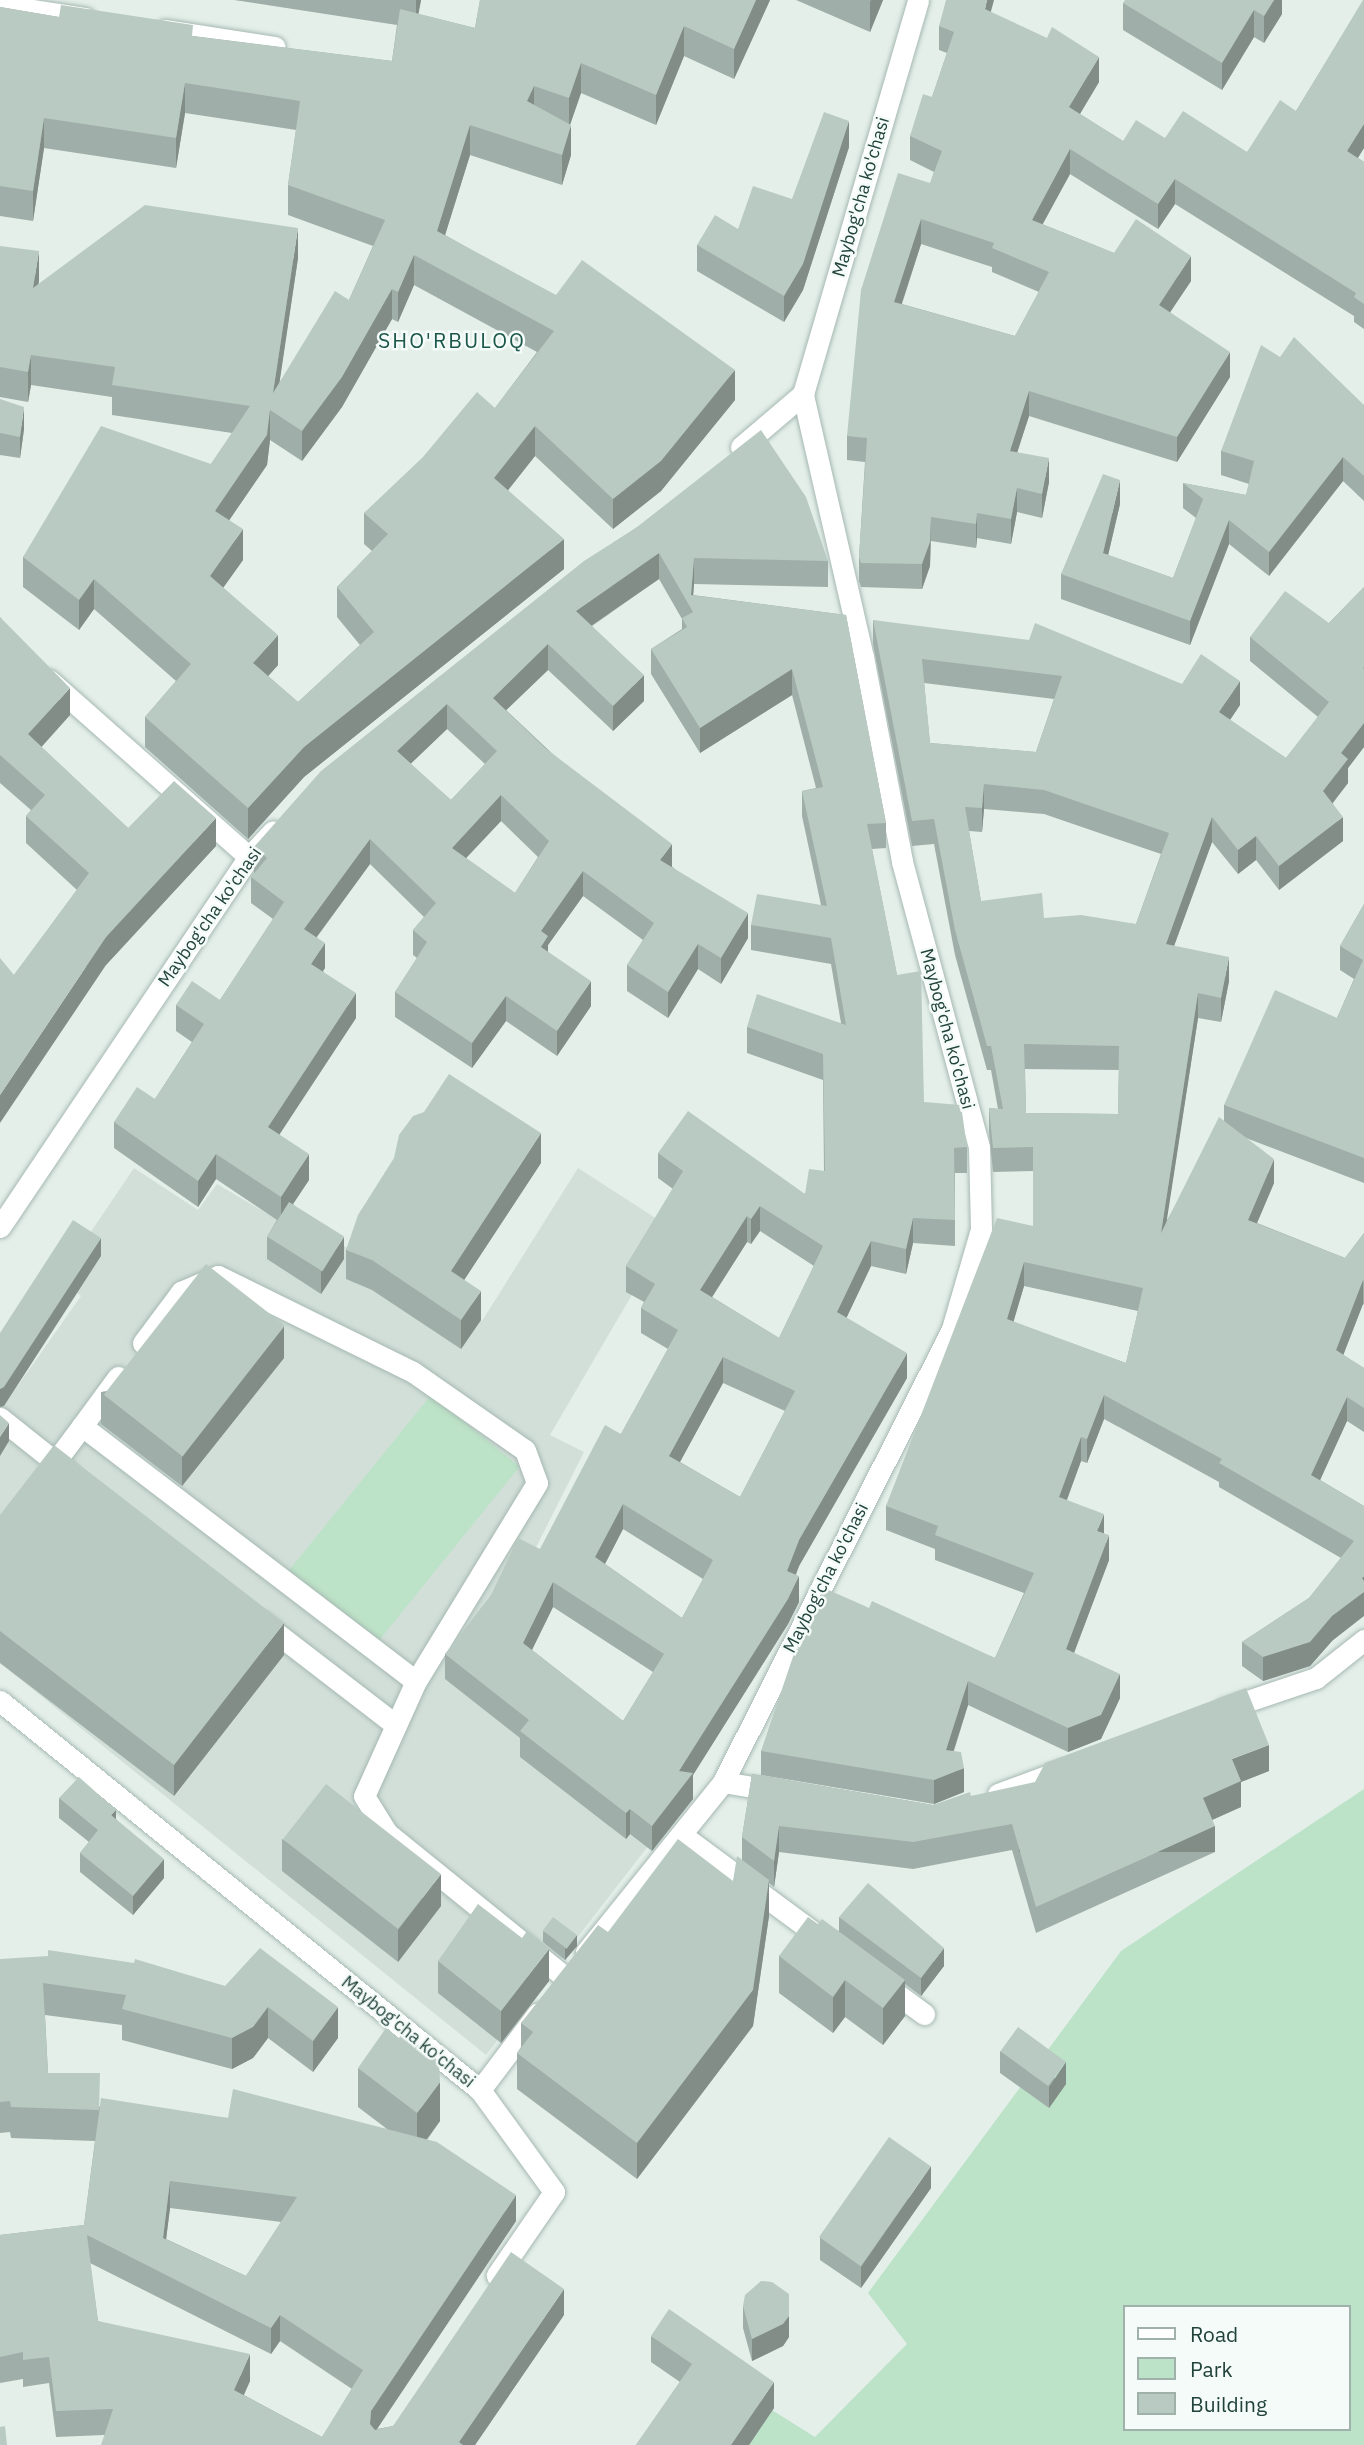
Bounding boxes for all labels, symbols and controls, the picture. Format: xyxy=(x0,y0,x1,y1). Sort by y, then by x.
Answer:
street label: Maybog'cha ko'chasi xyxy=(828,115,894,279)
district label: SHO'RBULOQ xyxy=(379,327,525,353)
street label: Maybog'cha ko'chasi xyxy=(154,843,266,991)
street label: Maybog'cha ko'chasi xyxy=(915,946,979,1112)
street label: Maybog'cha ko'chasi xyxy=(779,1499,873,1657)
street label: Maybog'cha ko'chasi xyxy=(337,1972,479,2092)
legend xyxy=(1122,2305,1350,2431)
text: Road xyxy=(1190,2320,1238,2348)
text: Park xyxy=(1190,2355,1233,2383)
text: Building xyxy=(1190,2390,1267,2418)

